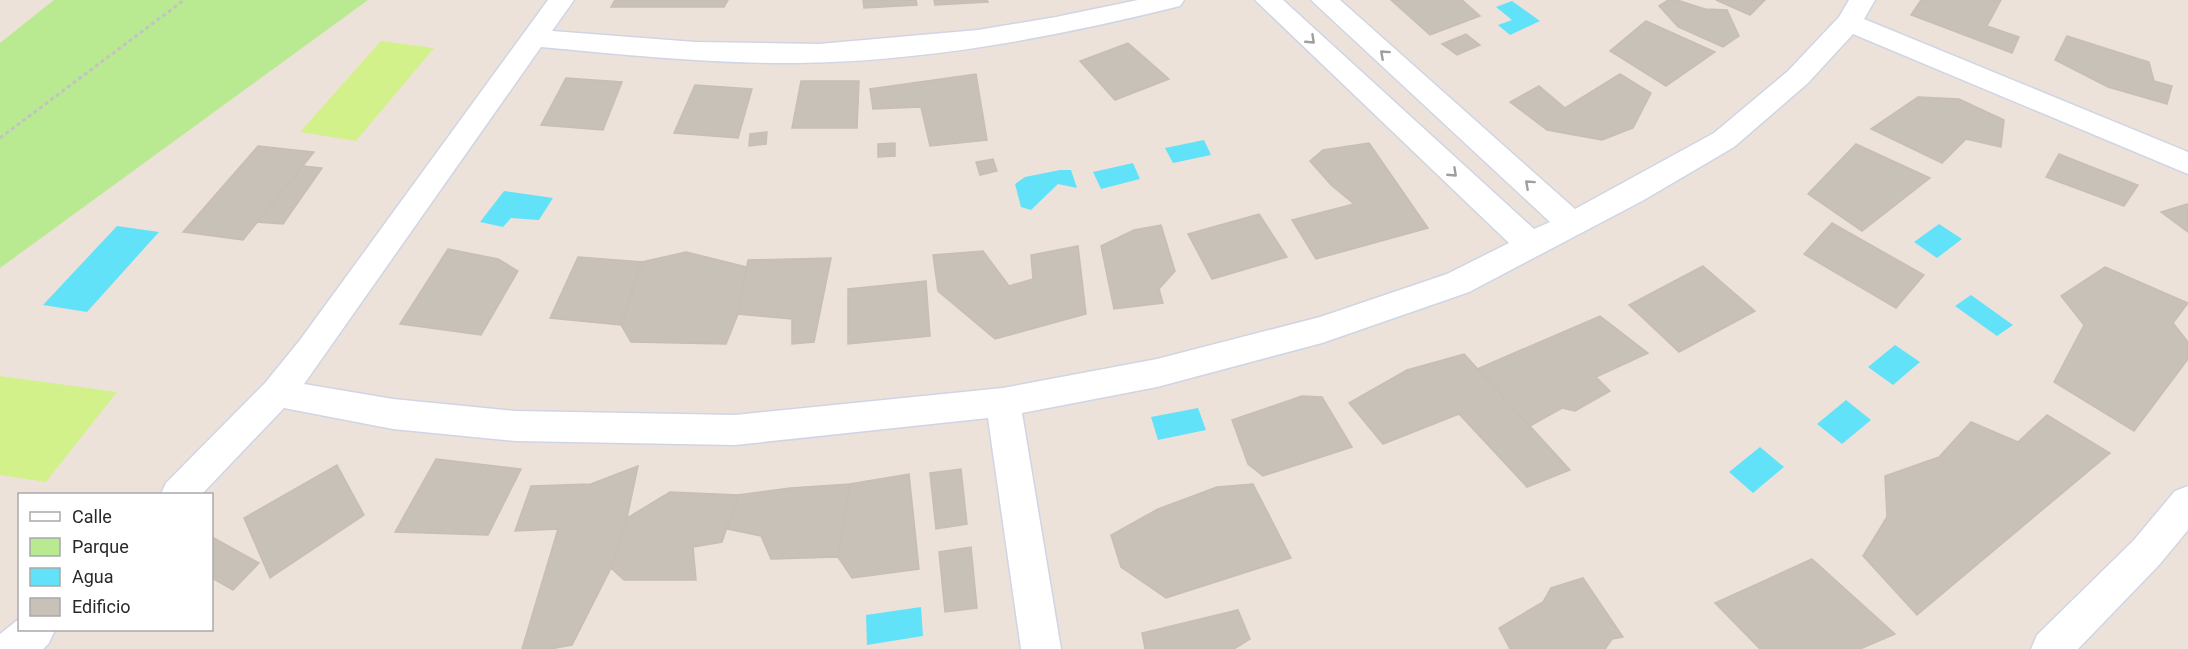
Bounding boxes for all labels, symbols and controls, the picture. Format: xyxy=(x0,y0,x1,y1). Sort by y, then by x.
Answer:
one-way arrow xyxy=(1304,33,1314,44)
one-way arrow xyxy=(1380,50,1391,61)
one-way arrow xyxy=(1447,166,1457,177)
one-way arrow xyxy=(1525,180,1536,191)
legend xyxy=(18,493,213,631)
text: Calle xyxy=(72,506,112,527)
text: Parque xyxy=(72,536,129,557)
text: Agua xyxy=(72,566,114,587)
text: Edificio xyxy=(72,596,131,617)

